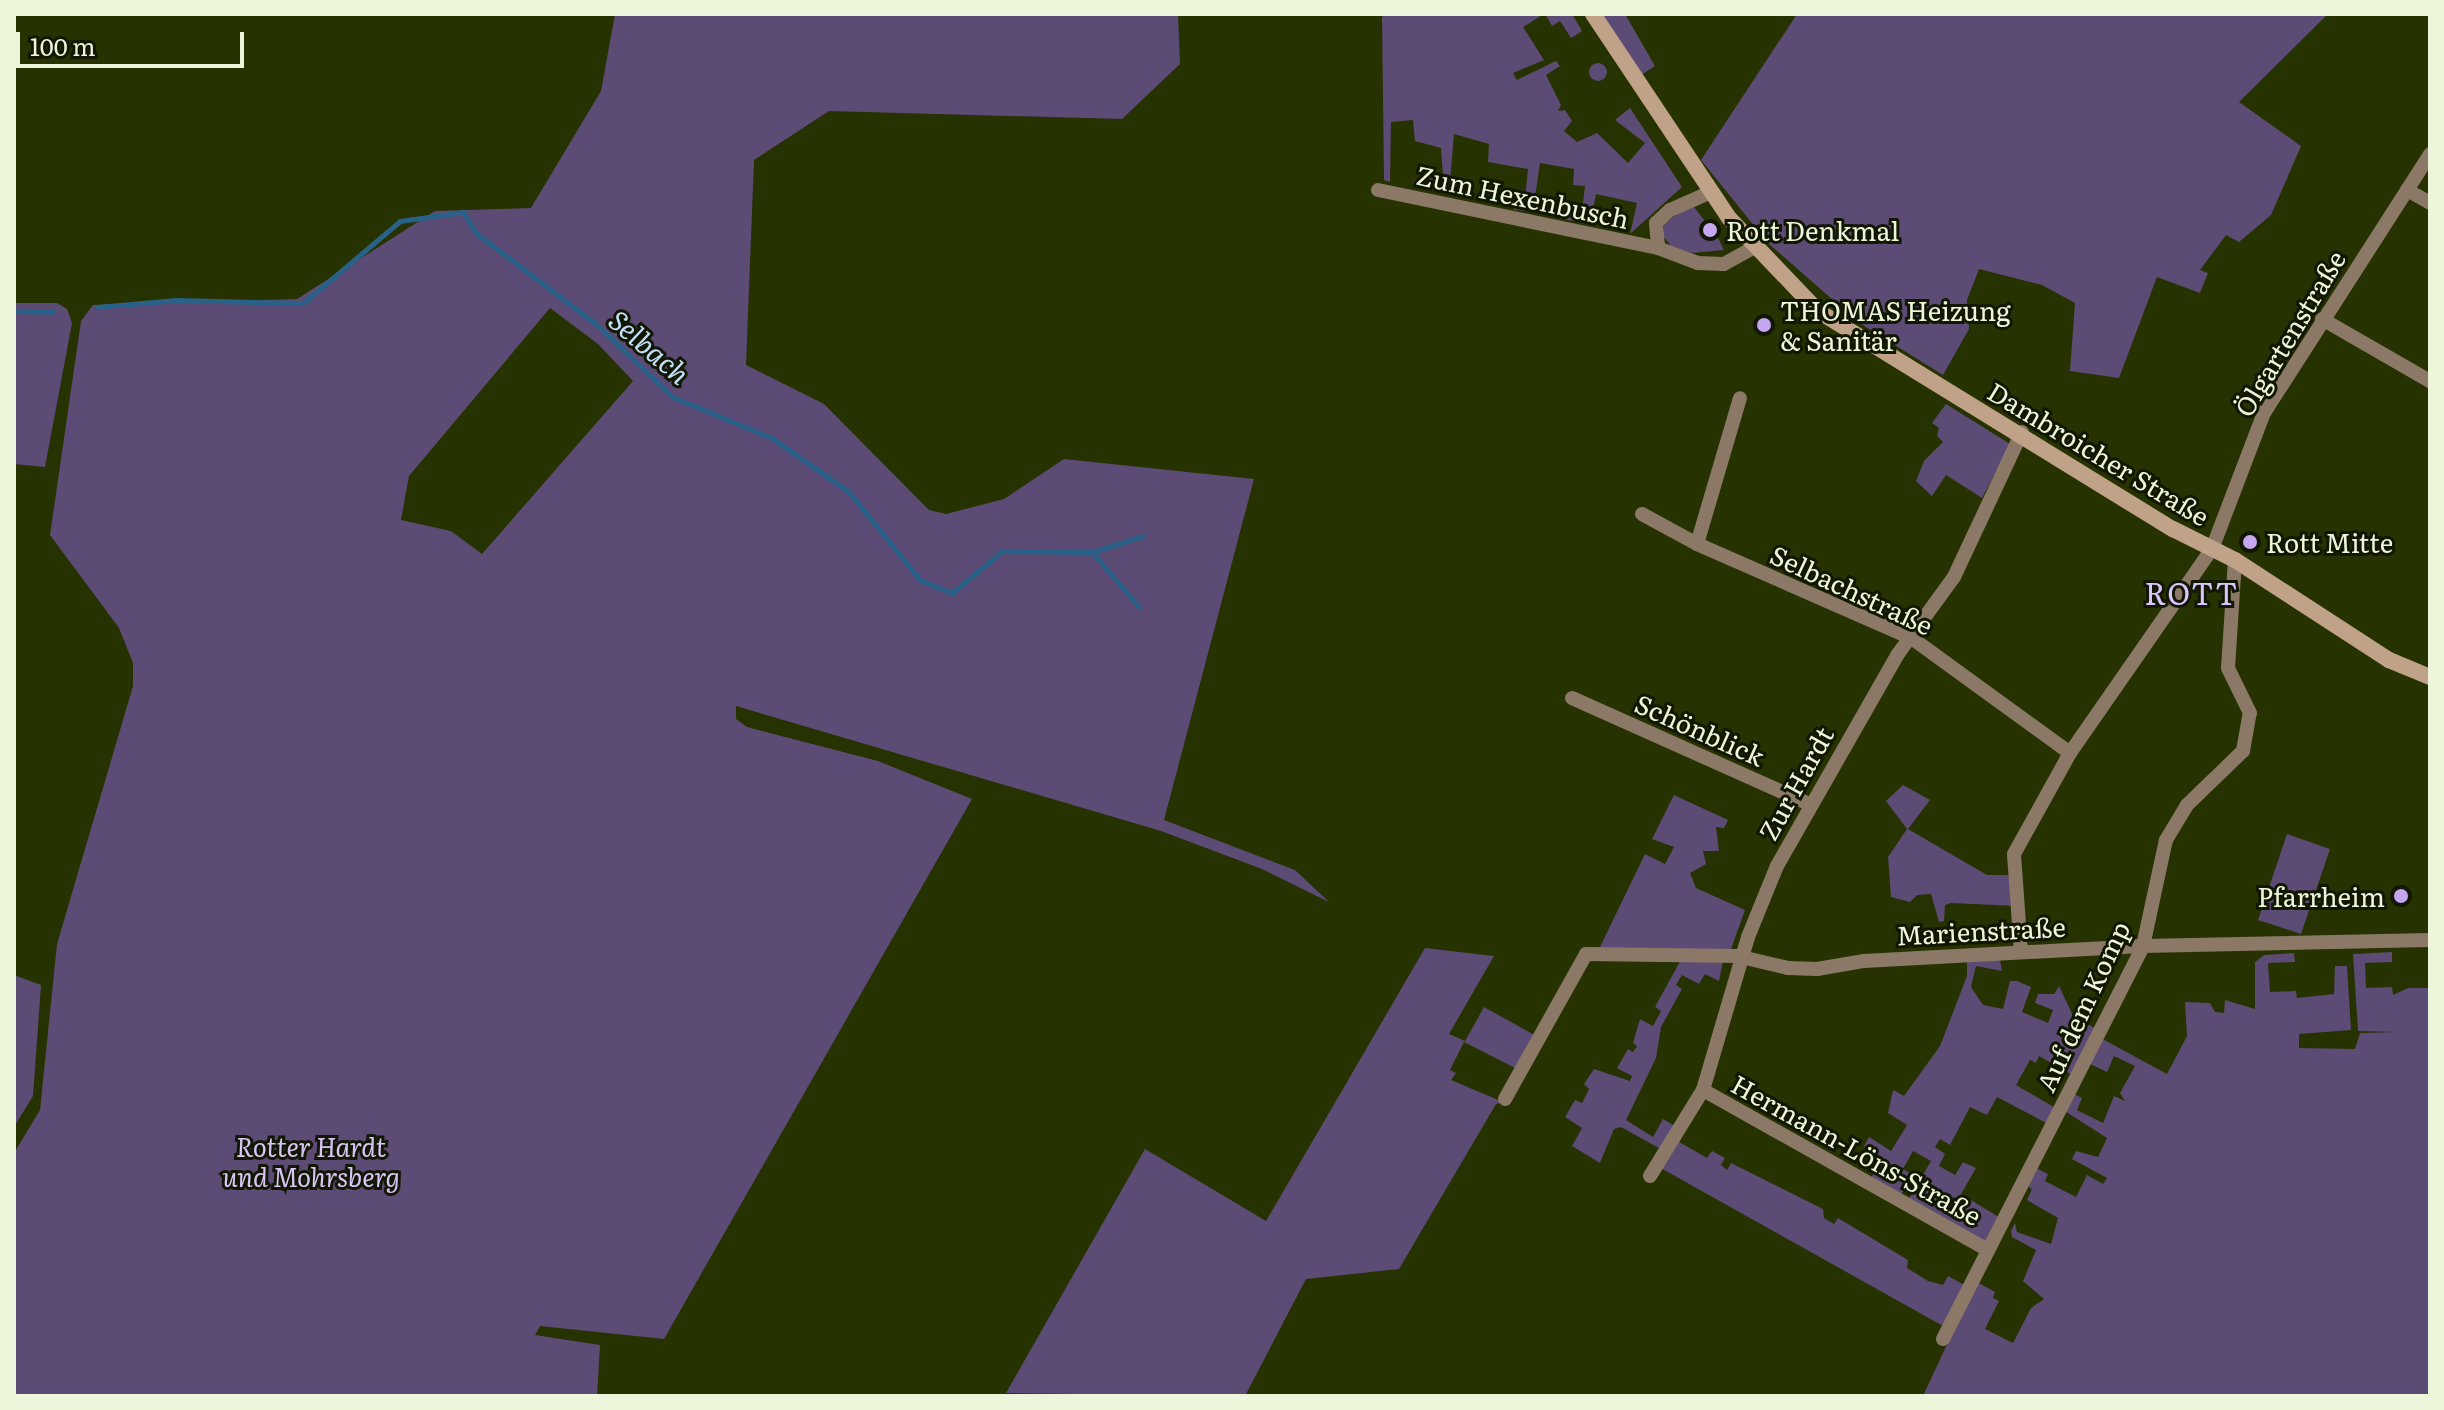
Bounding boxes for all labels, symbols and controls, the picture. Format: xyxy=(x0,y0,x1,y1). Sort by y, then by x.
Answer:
scale bar xyxy=(20,16,248,66)
text: 100 m xyxy=(30,28,96,63)
street label: Zum Hexenbusch xyxy=(1414,158,1632,234)
place label: Rott Denkmal xyxy=(1726,214,1899,246)
marker: Rott Denkmal xyxy=(1701,221,1719,239)
street label: Ölgartenstraße xyxy=(2227,244,2351,422)
place label: THOMAS Heizung & Sanitär xyxy=(1780,294,2011,356)
water label: Selbach xyxy=(603,302,697,390)
marker: THOMAS Heizung & Sanitär xyxy=(1755,316,1773,334)
street label: Dambroicher Straße xyxy=(1983,375,2215,531)
place label: Rott Mitte xyxy=(2266,526,2393,558)
marker: Rott Mitte xyxy=(2241,533,2259,551)
street label: Selbachstraße xyxy=(1766,538,1938,640)
district label: ROTT xyxy=(2145,574,2239,610)
street label: Schönblick xyxy=(1631,687,1769,771)
street label: Zur Hardt xyxy=(1751,721,1839,845)
place label: Pfarrheim xyxy=(2257,880,2385,912)
marker: Pfarrheim xyxy=(2392,887,2410,905)
street label: Marienstraße xyxy=(1896,910,2066,950)
street label: Auf dem Komp xyxy=(2029,916,2135,1096)
street label: Hermann-Löns-Straße xyxy=(1727,1067,1987,1231)
park label: Rotter Hardt und Mohrsberg xyxy=(222,1130,400,1192)

